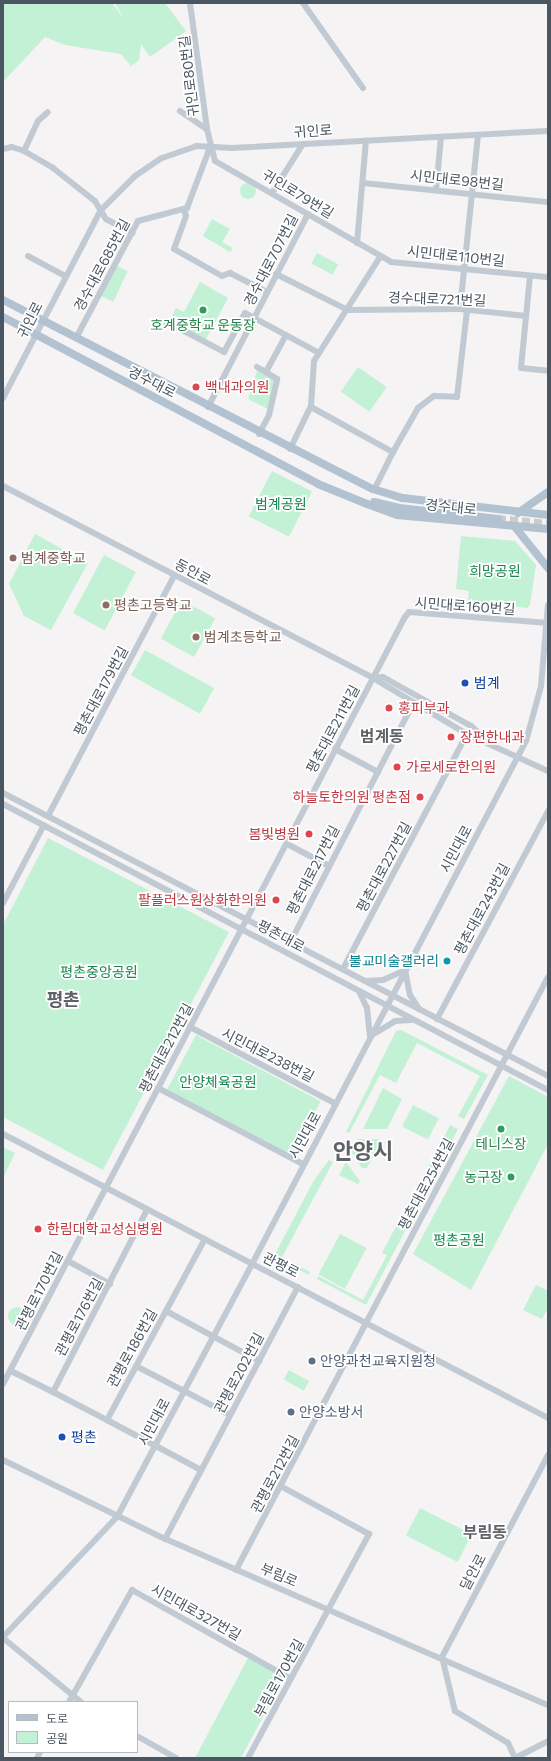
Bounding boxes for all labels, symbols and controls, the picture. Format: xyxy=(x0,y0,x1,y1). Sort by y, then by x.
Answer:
street label: 귀인로80번길 xyxy=(176,34,202,118)
street label: 귀인로 xyxy=(293,121,333,141)
street label: 귀인로79번길 xyxy=(259,166,337,222)
street label: 시민대로98번길 xyxy=(409,167,505,193)
street label: 경수대로707번길 xyxy=(241,211,301,309)
street label: 경수대로685번길 xyxy=(71,216,133,314)
street label: 시민대로110번길 xyxy=(406,243,506,269)
street label: 경수대로721번길 xyxy=(388,289,486,309)
street label: 귀인로 xyxy=(14,299,46,341)
marker: 호계중학교 운동장 xyxy=(198,305,208,315)
place label: 호계중학교 운동장 xyxy=(150,317,256,333)
street label: 경수대로 xyxy=(125,363,179,401)
place label: 백내과의원 xyxy=(205,379,269,395)
marker: 백내과의원 xyxy=(190,381,202,393)
park label: 범계공원 xyxy=(255,496,307,512)
street label: 경수대로 xyxy=(425,496,477,518)
place label: 범계중학교 xyxy=(21,550,85,566)
marker: 범계중학교 xyxy=(8,553,18,563)
street label: 동안로 xyxy=(172,556,214,588)
park label: 희망공원 xyxy=(469,563,521,579)
street label: 시민대로160번길 xyxy=(414,594,516,618)
place label: 평촌고등학교 xyxy=(114,597,191,613)
marker: 평촌고등학교 xyxy=(101,600,111,610)
place label: 범계초등학교 xyxy=(204,629,281,645)
marker: 범계초등학교 xyxy=(191,632,201,642)
street label: 평촌대로179번길 xyxy=(70,643,132,739)
place label: 범계 xyxy=(474,675,500,691)
marker: 범계 xyxy=(459,677,471,689)
street label: 평촌대로211번길 xyxy=(303,682,363,776)
place label: 홍피부과 xyxy=(398,700,450,716)
marker: 홍피부과 xyxy=(383,702,395,714)
district label: 범계동 xyxy=(360,726,404,746)
place label: 장편한내과 xyxy=(460,729,524,745)
marker: 장편한내과 xyxy=(445,731,457,743)
place label: 가로세로한의원 xyxy=(406,759,496,775)
marker: 가로세로한의원 xyxy=(391,761,403,773)
place label: 하늘토한의원 평촌점 xyxy=(292,789,411,805)
marker: 하늘토한의원 평촌점 xyxy=(414,791,426,803)
street label: 평촌대로227번길 xyxy=(353,819,415,915)
street label: 평촌대로217번길 xyxy=(283,822,343,918)
street label: 시민대로 xyxy=(436,822,476,876)
place label: 봄빛병원 xyxy=(248,826,300,842)
marker: 봄빛병원 xyxy=(303,828,315,840)
street label: 평촌대로243번길 xyxy=(451,860,513,958)
place label: 팔플러스원상화한의원 xyxy=(138,892,267,908)
marker: 팔플러스원상화한의원 xyxy=(270,894,282,906)
street label: 평촌대로 xyxy=(254,916,308,956)
place label: 불교미술갤러리 xyxy=(349,953,439,969)
marker: 불교미술갤러리 xyxy=(442,956,452,966)
park label: 평촌중앙공원 xyxy=(60,964,138,980)
district label: 평촌 xyxy=(46,988,80,1010)
street label: 평촌대로212번길 xyxy=(135,1000,197,1096)
street label: 시민대로238번길 xyxy=(219,1024,317,1086)
park label: 안양체육공원 xyxy=(179,1074,257,1090)
street label: 시민대로 xyxy=(285,1108,325,1162)
marker: 테니스장 xyxy=(496,1124,506,1134)
street label: 평촌대로254번길 xyxy=(395,1135,457,1233)
place label: 테니스장 xyxy=(475,1136,527,1152)
district label: 안양시 xyxy=(333,1138,393,1164)
place label: 농구장 xyxy=(464,1169,503,1185)
marker: 농구장 xyxy=(506,1172,516,1182)
place label: 한림대학교성심병원 xyxy=(47,1221,163,1237)
marker: 한림대학교성심병원 xyxy=(32,1223,44,1235)
park label: 평촌공원 xyxy=(433,1232,485,1248)
street label: 관평로170번길 xyxy=(12,1248,66,1334)
street label: 관평로 xyxy=(260,1249,302,1281)
street label: 관평로176번길 xyxy=(51,1275,107,1359)
street label: 관평로186번길 xyxy=(103,1306,161,1390)
street label: 관평로202번길 xyxy=(211,1330,267,1416)
place label: 안양과천교육지원청 xyxy=(320,1353,436,1369)
marker: 안양과천교육지원청 xyxy=(307,1356,317,1366)
street label: 시민대로 xyxy=(134,1395,174,1449)
place label: 안양소방서 xyxy=(299,1404,363,1420)
marker: 안양소방서 xyxy=(286,1407,296,1417)
place label: 평촌 xyxy=(71,1429,97,1445)
marker: 평촌 xyxy=(56,1431,68,1443)
street label: 관평로212번길 xyxy=(247,1432,303,1516)
district label: 부림동 xyxy=(463,1522,507,1542)
street label: 달안로 xyxy=(457,1551,489,1593)
street label: 부림로 xyxy=(258,1560,300,1590)
street label: 시민대로327번길 xyxy=(148,1580,244,1644)
street label: 부림로170번길 xyxy=(251,1636,307,1720)
legend xyxy=(8,1701,138,1753)
text: 도로 xyxy=(46,1711,68,1725)
text: 공원 xyxy=(46,1731,68,1745)

